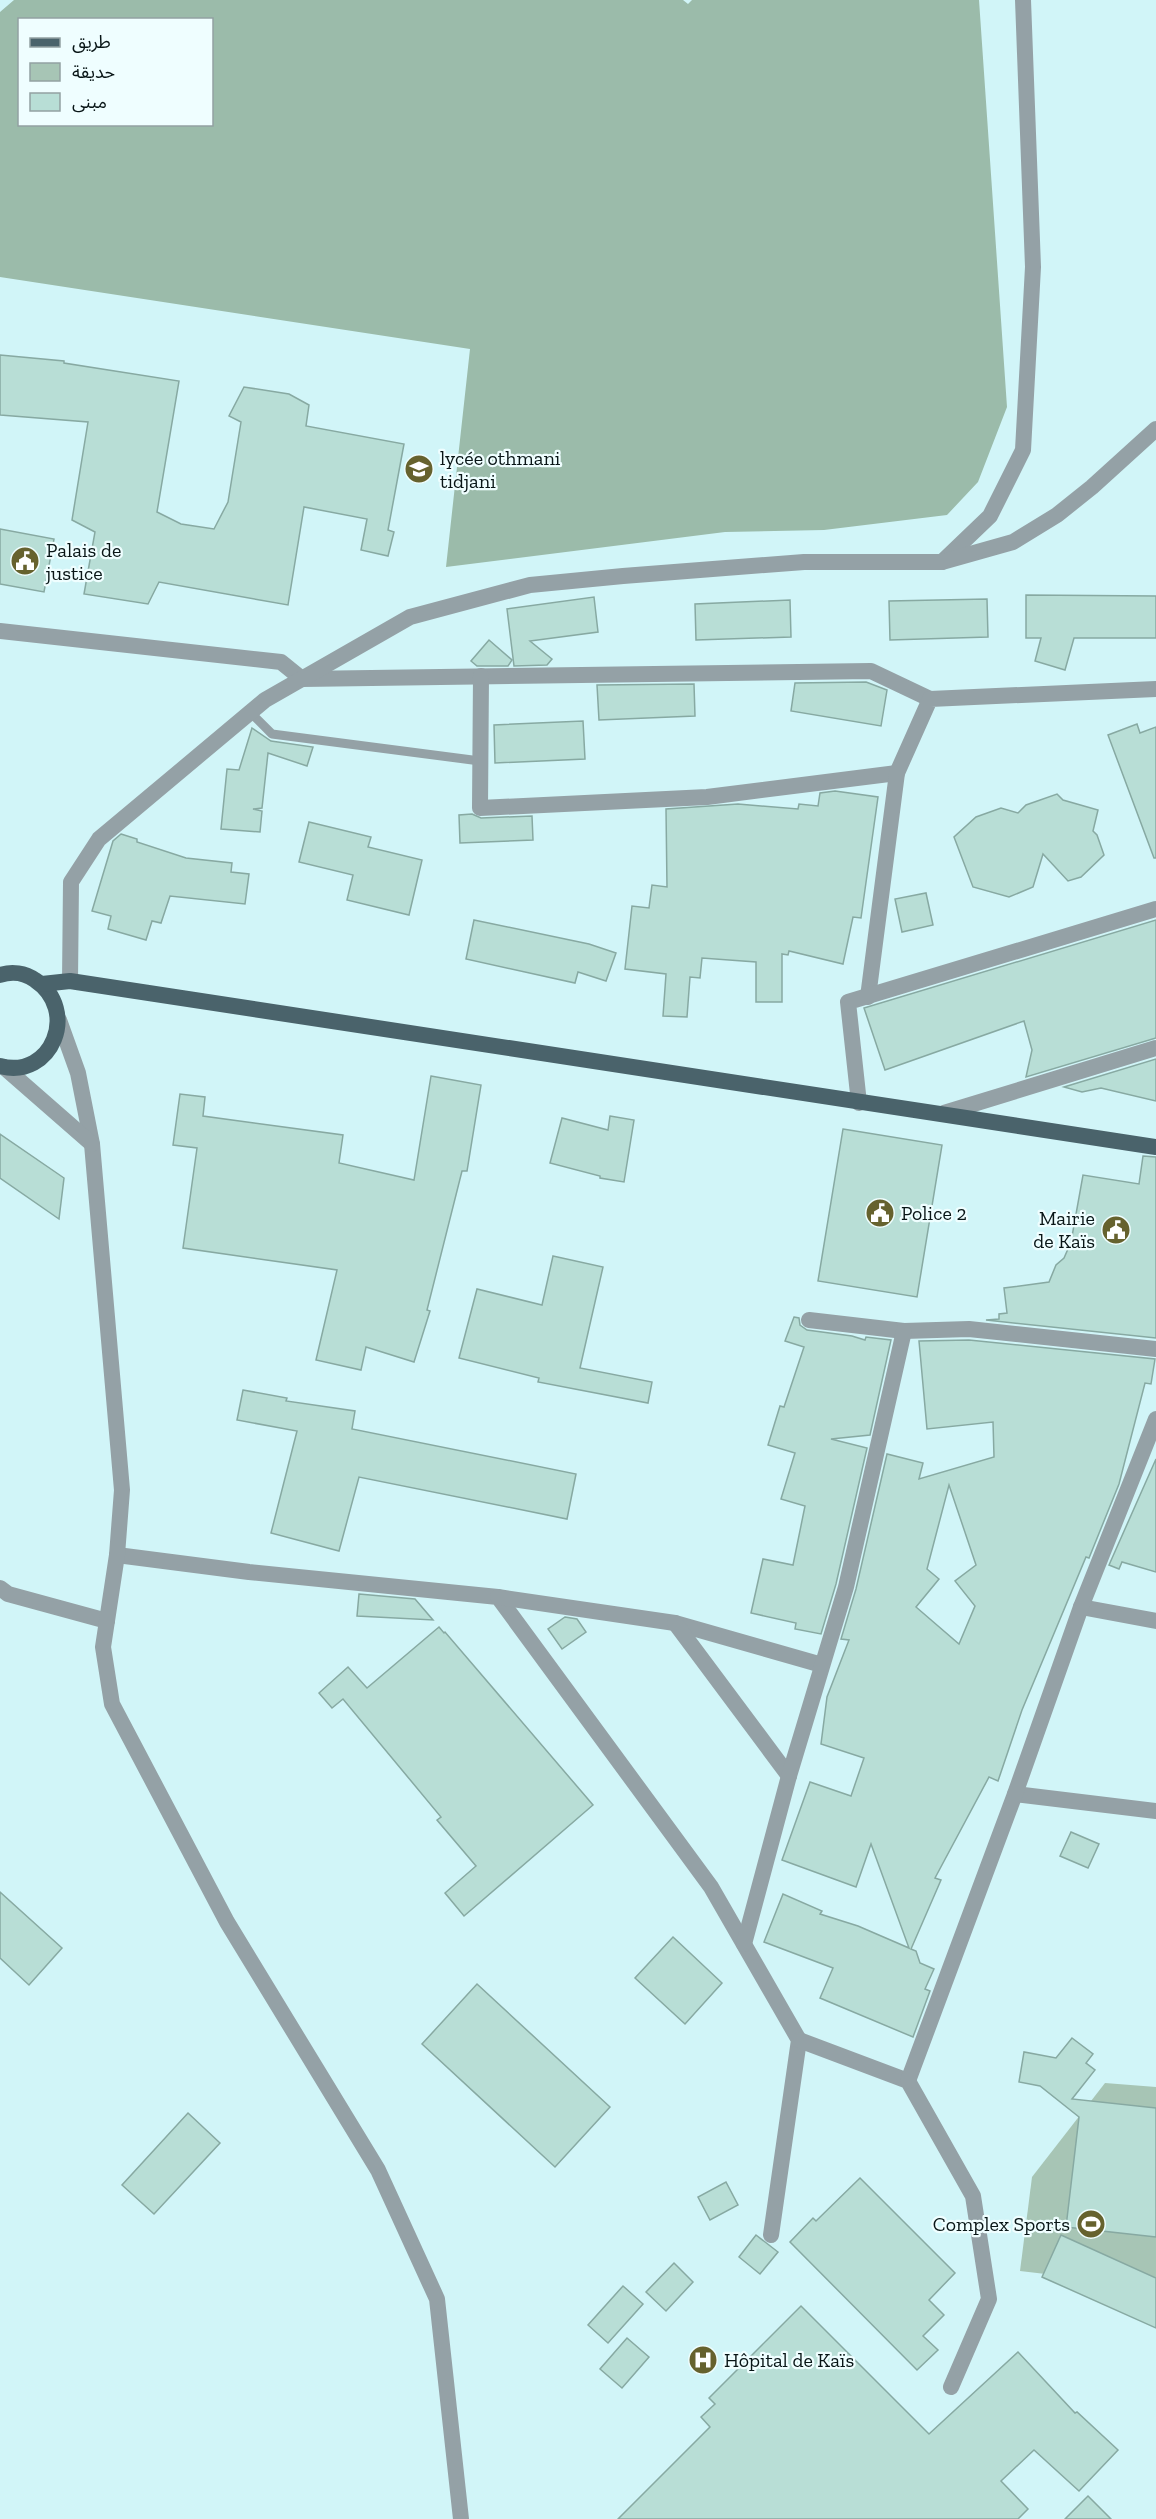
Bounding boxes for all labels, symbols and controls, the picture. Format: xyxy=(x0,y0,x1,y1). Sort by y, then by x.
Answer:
legend xyxy=(18,18,213,126)
text: طريق xyxy=(72,31,111,53)
text: حديقة xyxy=(72,61,115,83)
text: مبنى xyxy=(72,91,107,113)
place label: lycée othmani tidjani xyxy=(440,446,561,493)
school or university icon: lycée othmani tidjani xyxy=(403,453,435,485)
place label: Palais de justice xyxy=(45,538,121,585)
public building icon: Palais de justice xyxy=(9,545,41,577)
public building icon: Police 2 xyxy=(864,1197,896,1229)
place label: Police 2 xyxy=(901,1201,967,1225)
place label: Mairie de Kaïs xyxy=(1033,1206,1095,1253)
public building icon: Mairie de Kaïs xyxy=(1100,1214,1132,1246)
sports icon: Complex Sports xyxy=(1075,2208,1107,2240)
place label: Complex Sports xyxy=(933,2212,1070,2236)
hospital icon: Hôpital de Kaïs xyxy=(687,2344,719,2376)
place label: Hôpital de Kaïs xyxy=(724,2348,854,2372)

